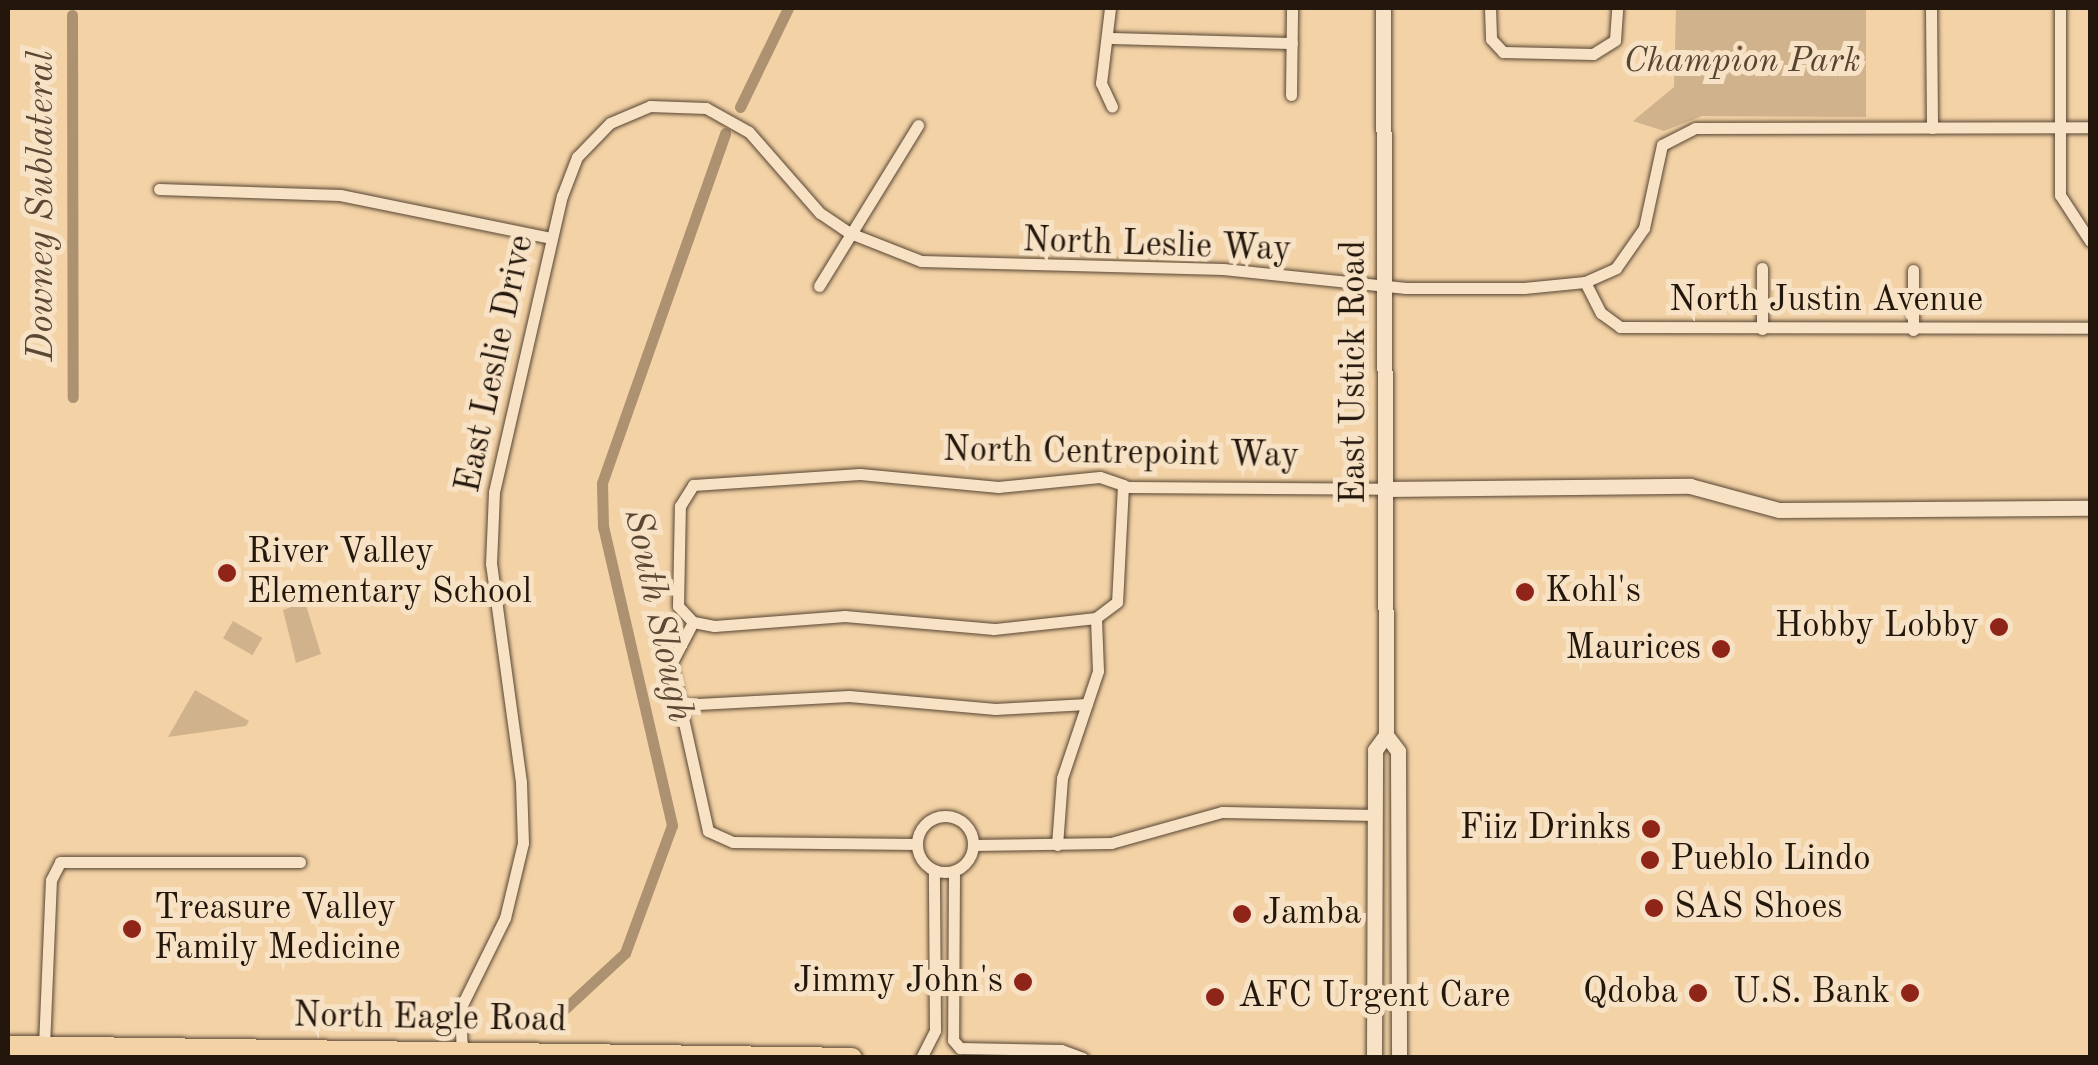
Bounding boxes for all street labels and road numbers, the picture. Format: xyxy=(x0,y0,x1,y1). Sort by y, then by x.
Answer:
street label: North Leslie Way xyxy=(1022,220,1292,272)
street label: East Leslie Drive xyxy=(448,231,544,497)
street label: East Ustick Road xyxy=(1334,240,1376,504)
street label: North Justin Avenue xyxy=(1669,280,1983,322)
street label: North Centrepoint Way xyxy=(942,430,1300,478)
street label: North Eagle Road xyxy=(293,996,567,1042)

